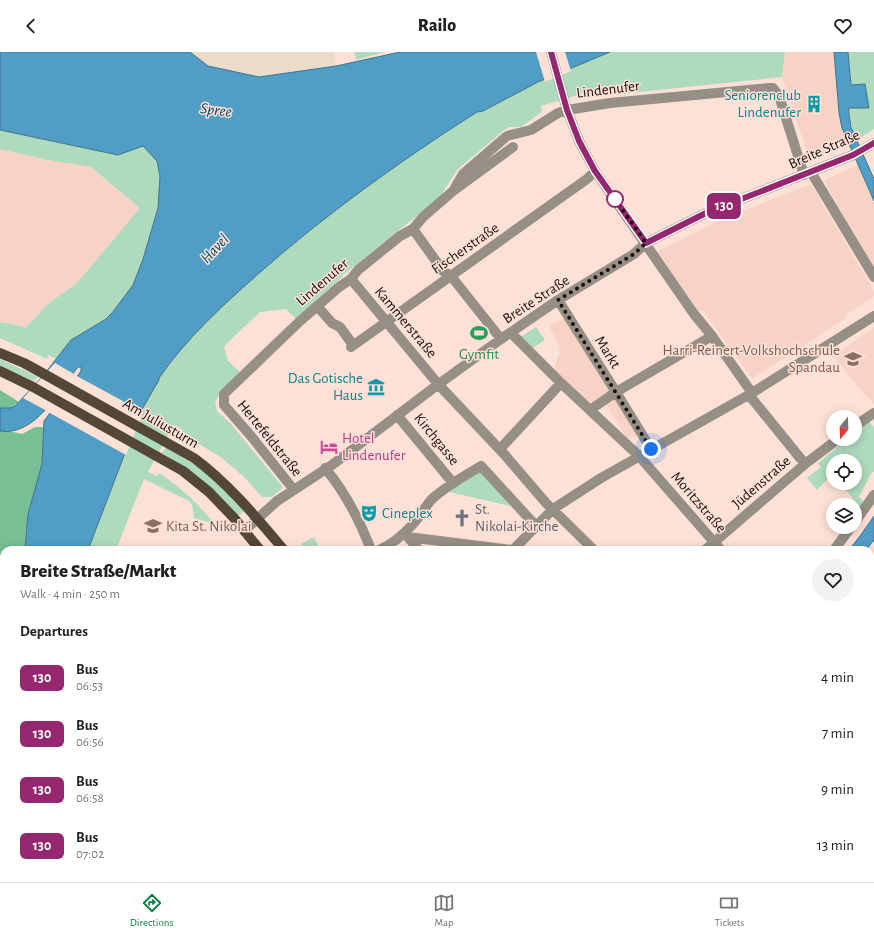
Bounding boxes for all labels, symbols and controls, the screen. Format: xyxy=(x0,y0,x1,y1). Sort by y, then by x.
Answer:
icon: back xyxy=(20,15,42,37)
icon: heart xyxy=(832,15,854,37)
text: Railo xyxy=(418,17,456,35)
street label: Lindenufer xyxy=(576,78,641,101)
place label: Seniorenclub Lindenufer xyxy=(724,88,801,120)
building icon: Seniorenclub Lindenufer xyxy=(804,94,824,114)
water label: Spree xyxy=(199,100,232,121)
street label: Breite Straße xyxy=(786,127,862,172)
unlabelled marker xyxy=(606,190,624,208)
line badge: 130 xyxy=(701,193,747,219)
text: 130 xyxy=(715,199,733,213)
street label: Fischerstraße xyxy=(429,220,502,277)
water label: Havel xyxy=(198,231,232,266)
street label: Lindenufer xyxy=(293,256,351,309)
street label: Breite Straße xyxy=(500,272,572,326)
street label: Kammerstraße xyxy=(372,284,440,361)
sports icon: Gymfit xyxy=(469,323,489,343)
street label: Markt xyxy=(592,333,623,371)
place label: Harri-Reinert-Volkshochschule Spandau xyxy=(663,343,840,375)
place label: Gymfit xyxy=(459,347,499,362)
school or university icon: Harri-Reinert-Volkshochschule Spandau xyxy=(843,349,863,369)
place label: Das Gotische Haus xyxy=(288,371,363,403)
museum icon: Das Gotische Haus xyxy=(366,377,386,397)
street label: Am Juliusturm xyxy=(120,396,201,451)
street label: Hertefeldstraße xyxy=(234,397,305,479)
street label: Kirchgasse xyxy=(411,410,462,468)
north arrow xyxy=(826,410,862,446)
map controls xyxy=(826,410,862,534)
place label: Hotel Lindenufer xyxy=(342,431,406,463)
hotel icon: Hotel Lindenufer xyxy=(319,437,339,457)
your location xyxy=(641,439,661,459)
street label: Jüdenstraße xyxy=(729,453,793,512)
button: locate xyxy=(826,454,862,490)
street label: Moritzstraße xyxy=(668,469,729,536)
button: layers xyxy=(826,498,862,534)
place label: St. Nikolai-Kirche xyxy=(475,502,559,534)
theatre icon: Cineplex xyxy=(359,503,379,523)
place label: Cineplex xyxy=(382,506,433,521)
church icon: St. Nikolai-Kirche xyxy=(452,508,472,528)
school or university icon: Kita St. Nikolai xyxy=(143,516,163,536)
place label: Kita St. Nikolai xyxy=(166,519,251,534)
button: heart xyxy=(812,559,854,601)
text: Breite Straße/Markt xyxy=(20,562,176,581)
text: Walk · 4 min · 250 m xyxy=(20,588,120,601)
text: Departures xyxy=(20,624,88,639)
text: Bus xyxy=(76,662,98,677)
text: 4 min xyxy=(821,670,854,685)
text: 130 xyxy=(33,671,51,685)
text: 06:53 xyxy=(76,680,103,693)
text: Bus xyxy=(76,718,98,733)
text: 7 min xyxy=(822,726,854,741)
text: 130 xyxy=(33,727,51,741)
text: 06:56 xyxy=(76,736,104,749)
text: Bus xyxy=(76,774,98,789)
text: 9 min xyxy=(821,782,854,797)
text: 130 xyxy=(33,783,51,797)
text: 06:58 xyxy=(76,792,104,805)
text: Bus xyxy=(76,830,98,845)
text: 13 min xyxy=(817,838,854,853)
text: 130 xyxy=(33,839,51,853)
text: 07:02 xyxy=(76,848,104,861)
tab: Directions xyxy=(130,892,174,929)
tab: Map xyxy=(433,892,455,929)
tab: Tickets xyxy=(714,892,744,929)

